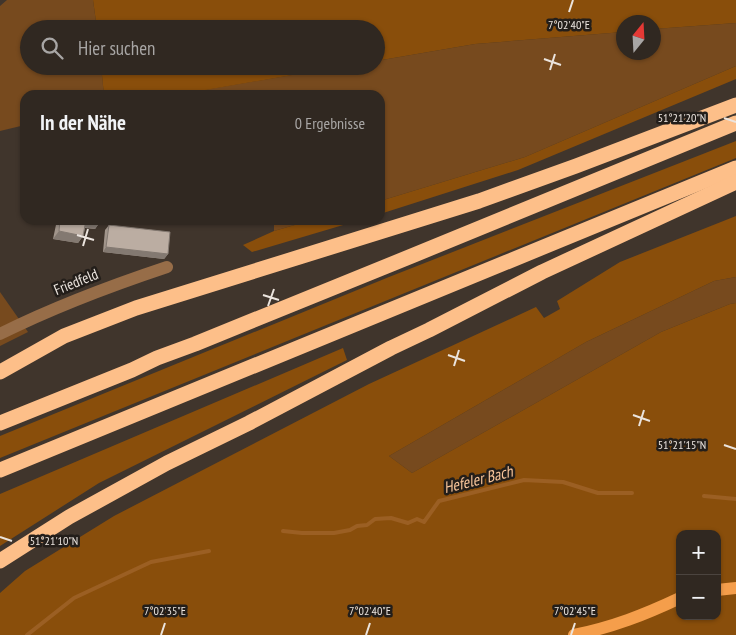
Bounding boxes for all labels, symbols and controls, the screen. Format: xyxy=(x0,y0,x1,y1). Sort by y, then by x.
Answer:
north arrow xyxy=(616,15,661,60)
text: 7°02'40"E xyxy=(548,17,590,32)
search box xyxy=(20,20,385,75)
icon: search xyxy=(38,34,66,62)
text: Hier suchen xyxy=(78,36,155,60)
text: In der Nähe xyxy=(40,109,126,136)
text: 51°21'20"N xyxy=(658,110,706,125)
text: 0 Ergebnisse xyxy=(295,113,365,133)
street label: Friedfeld xyxy=(51,264,101,299)
text: 51°21'15"N xyxy=(658,437,706,452)
water label: Hefeler Bach xyxy=(441,461,516,497)
map controls xyxy=(676,530,721,620)
button: + xyxy=(676,530,721,575)
text: 51°21'10"N xyxy=(30,533,78,548)
button: − xyxy=(676,575,721,620)
text: 7°02'35"E xyxy=(144,603,186,618)
text: 7°02'40"E xyxy=(349,603,391,618)
text: 7°02'45"E xyxy=(554,603,596,618)

